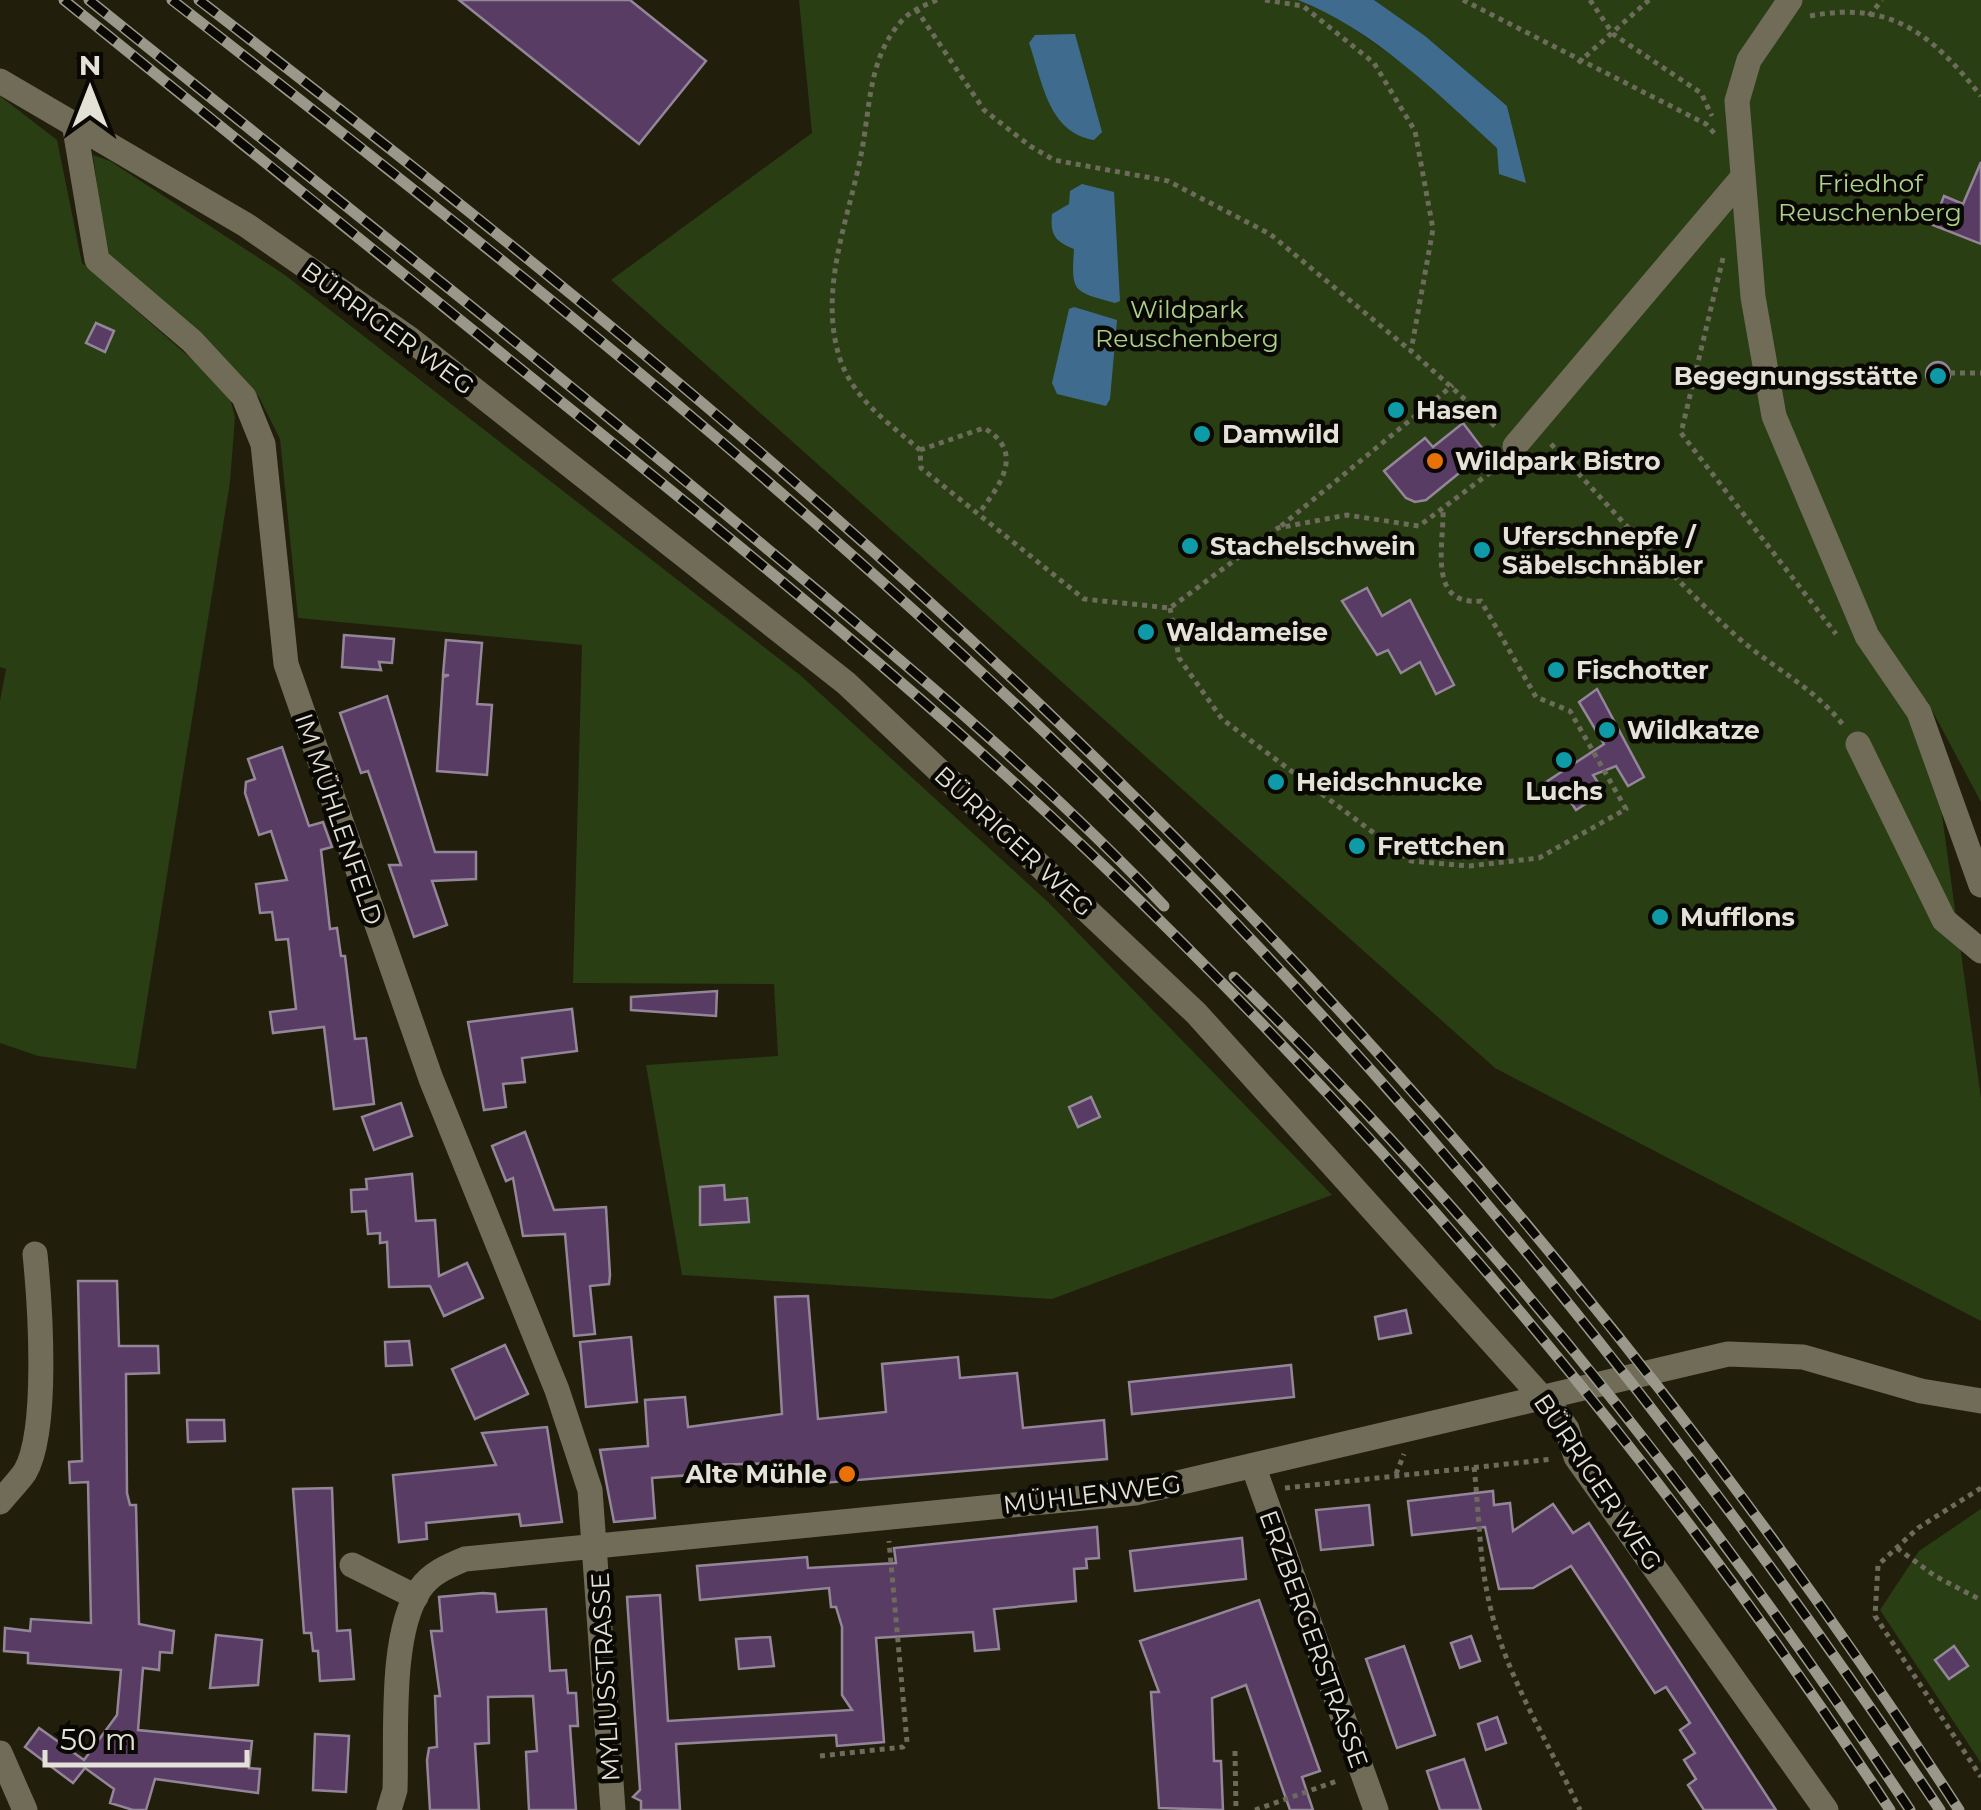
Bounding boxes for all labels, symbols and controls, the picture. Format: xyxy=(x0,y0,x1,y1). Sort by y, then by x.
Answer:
north arrow xyxy=(40,40,140,140)
text: N xyxy=(79,48,101,82)
park label: Friedhof Reuschenberg xyxy=(1778,168,1962,227)
street label: BÜRRIGER WEG xyxy=(296,255,480,401)
park label: Wildpark Reuschenberg xyxy=(1095,294,1279,353)
place label: Begegnungsstätte xyxy=(1674,361,1918,391)
marker: Begegnungsstätte xyxy=(1927,365,1949,387)
place label: Hasen xyxy=(1416,395,1498,425)
marker: Hasen xyxy=(1385,399,1407,421)
place label: Damwild xyxy=(1222,419,1340,449)
marker: Damwild xyxy=(1191,423,1213,445)
place label: Wildpark Bistro xyxy=(1455,446,1661,476)
marker: Wildpark Bistro xyxy=(1424,450,1446,472)
place label: Uferschnepfe / Säbelschnäbler xyxy=(1502,521,1703,580)
place label: Stachelschwein xyxy=(1210,531,1416,561)
marker: Stachelschwein xyxy=(1179,535,1201,557)
marker: Uferschnepfe / Säbelschnäbler xyxy=(1471,539,1493,561)
place label: Waldameise xyxy=(1166,617,1328,647)
marker: Waldameise xyxy=(1135,621,1157,643)
place label: Fischotter xyxy=(1576,655,1709,685)
marker: Fischotter xyxy=(1545,659,1567,681)
street label: IM MÜHLENFELD xyxy=(289,709,389,929)
place label: Wildkatze xyxy=(1627,715,1760,745)
marker: Wildkatze xyxy=(1596,719,1618,741)
marker: Luchs xyxy=(1553,749,1575,771)
street label: BÜRRIGER WEG xyxy=(928,760,1100,922)
place label: Heidschnucke xyxy=(1296,767,1483,797)
marker: Heidschnucke xyxy=(1265,771,1287,793)
place label: Luchs xyxy=(1525,776,1603,806)
place label: Frettchen xyxy=(1377,831,1505,861)
marker: Frettchen xyxy=(1346,835,1368,857)
place label: Mufflons xyxy=(1680,902,1795,932)
marker: Mufflons xyxy=(1649,906,1671,928)
street label: BÜRRIGER WEG xyxy=(1528,1388,1668,1576)
place label: Alte Mühle xyxy=(684,1459,827,1489)
marker: Alte Mühle xyxy=(836,1463,858,1485)
street label: MÜHLENWEG xyxy=(1001,1468,1183,1520)
street label: ERZBERGERSTRASSE xyxy=(1253,1506,1375,1772)
street label: MYLIUSSTRASSE xyxy=(585,1572,625,1782)
scale bar xyxy=(45,1705,248,1767)
text: 50 m xyxy=(60,1721,137,1758)

